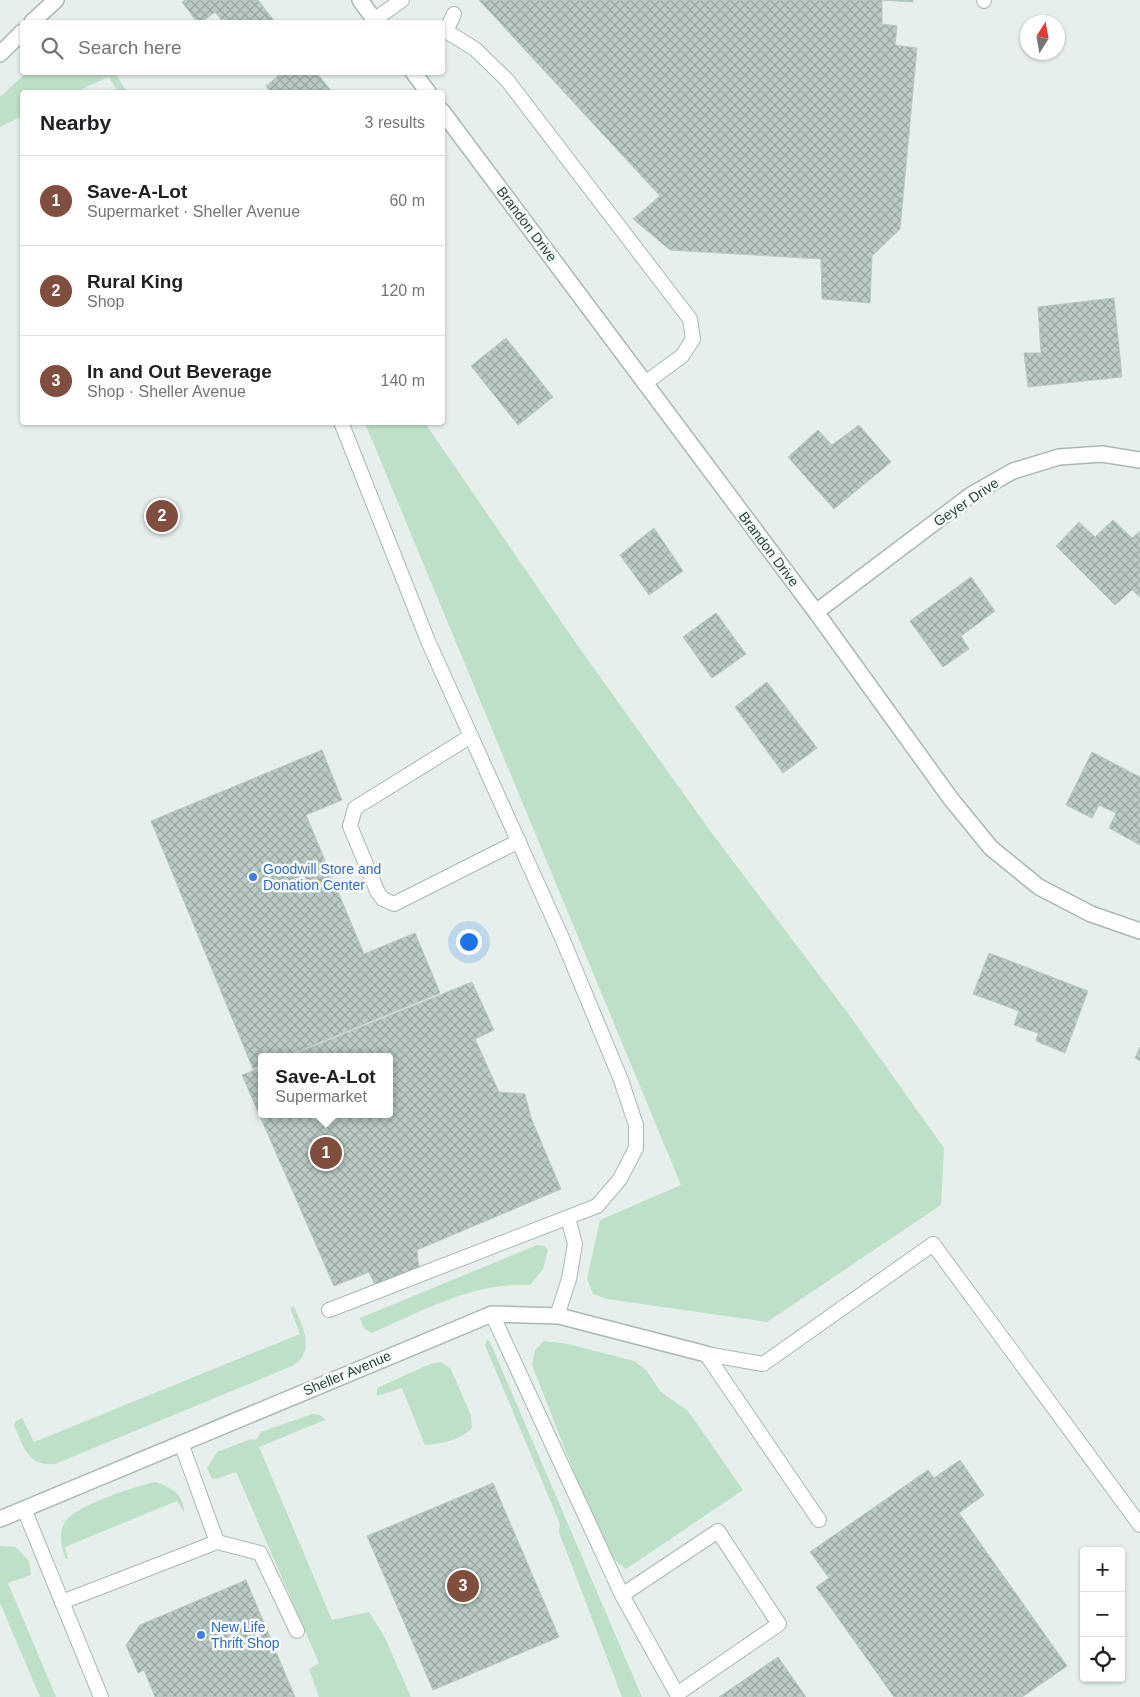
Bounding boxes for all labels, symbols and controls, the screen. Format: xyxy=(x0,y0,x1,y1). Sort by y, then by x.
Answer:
north arrow xyxy=(1020,15,1065,60)
search box xyxy=(20,20,445,75)
icon: search xyxy=(38,34,66,62)
text: Search here xyxy=(78,37,182,58)
text: Nearby xyxy=(40,111,111,134)
text: 3 results xyxy=(365,114,425,131)
text: Save-A-Lot xyxy=(87,181,187,202)
street label: Brandon Drive xyxy=(494,183,560,265)
text: 1 xyxy=(52,192,60,209)
text: 60 m xyxy=(389,192,425,209)
text: Supermarket · Sheller Avenue xyxy=(87,203,300,220)
text: Rural King xyxy=(87,271,183,292)
text: 2 xyxy=(52,282,60,299)
text: 120 m xyxy=(381,282,425,299)
text: Shop xyxy=(87,293,124,310)
text: In and Out Beverage xyxy=(87,361,272,382)
text: 3 xyxy=(52,372,60,389)
text: 140 m xyxy=(381,372,425,389)
text: Shop · Sheller Avenue xyxy=(87,383,246,400)
street label: Geyer Drive xyxy=(931,474,1002,530)
pin: 2 xyxy=(146,497,178,535)
street label: Brandon Drive xyxy=(736,508,802,590)
place label: Goodwill Store and Donation Center xyxy=(263,861,381,893)
marker: Goodwill Store and Donation Center xyxy=(247,871,259,883)
your location xyxy=(456,929,482,955)
popup xyxy=(258,1053,393,1118)
text: Save-A-Lot xyxy=(275,1066,376,1087)
text: Supermarket xyxy=(275,1088,367,1105)
pin: 1 xyxy=(310,1134,342,1172)
street label: Sheller Avenue xyxy=(301,1347,394,1399)
map controls xyxy=(1080,1547,1125,1682)
button: + xyxy=(1080,1547,1125,1592)
pin: 3 xyxy=(447,1567,479,1605)
button: − xyxy=(1080,1592,1125,1637)
place label: New Life Thrift Shop xyxy=(211,1619,280,1651)
marker: New Life Thrift Shop xyxy=(195,1629,207,1641)
button: locate xyxy=(1080,1637,1125,1682)

